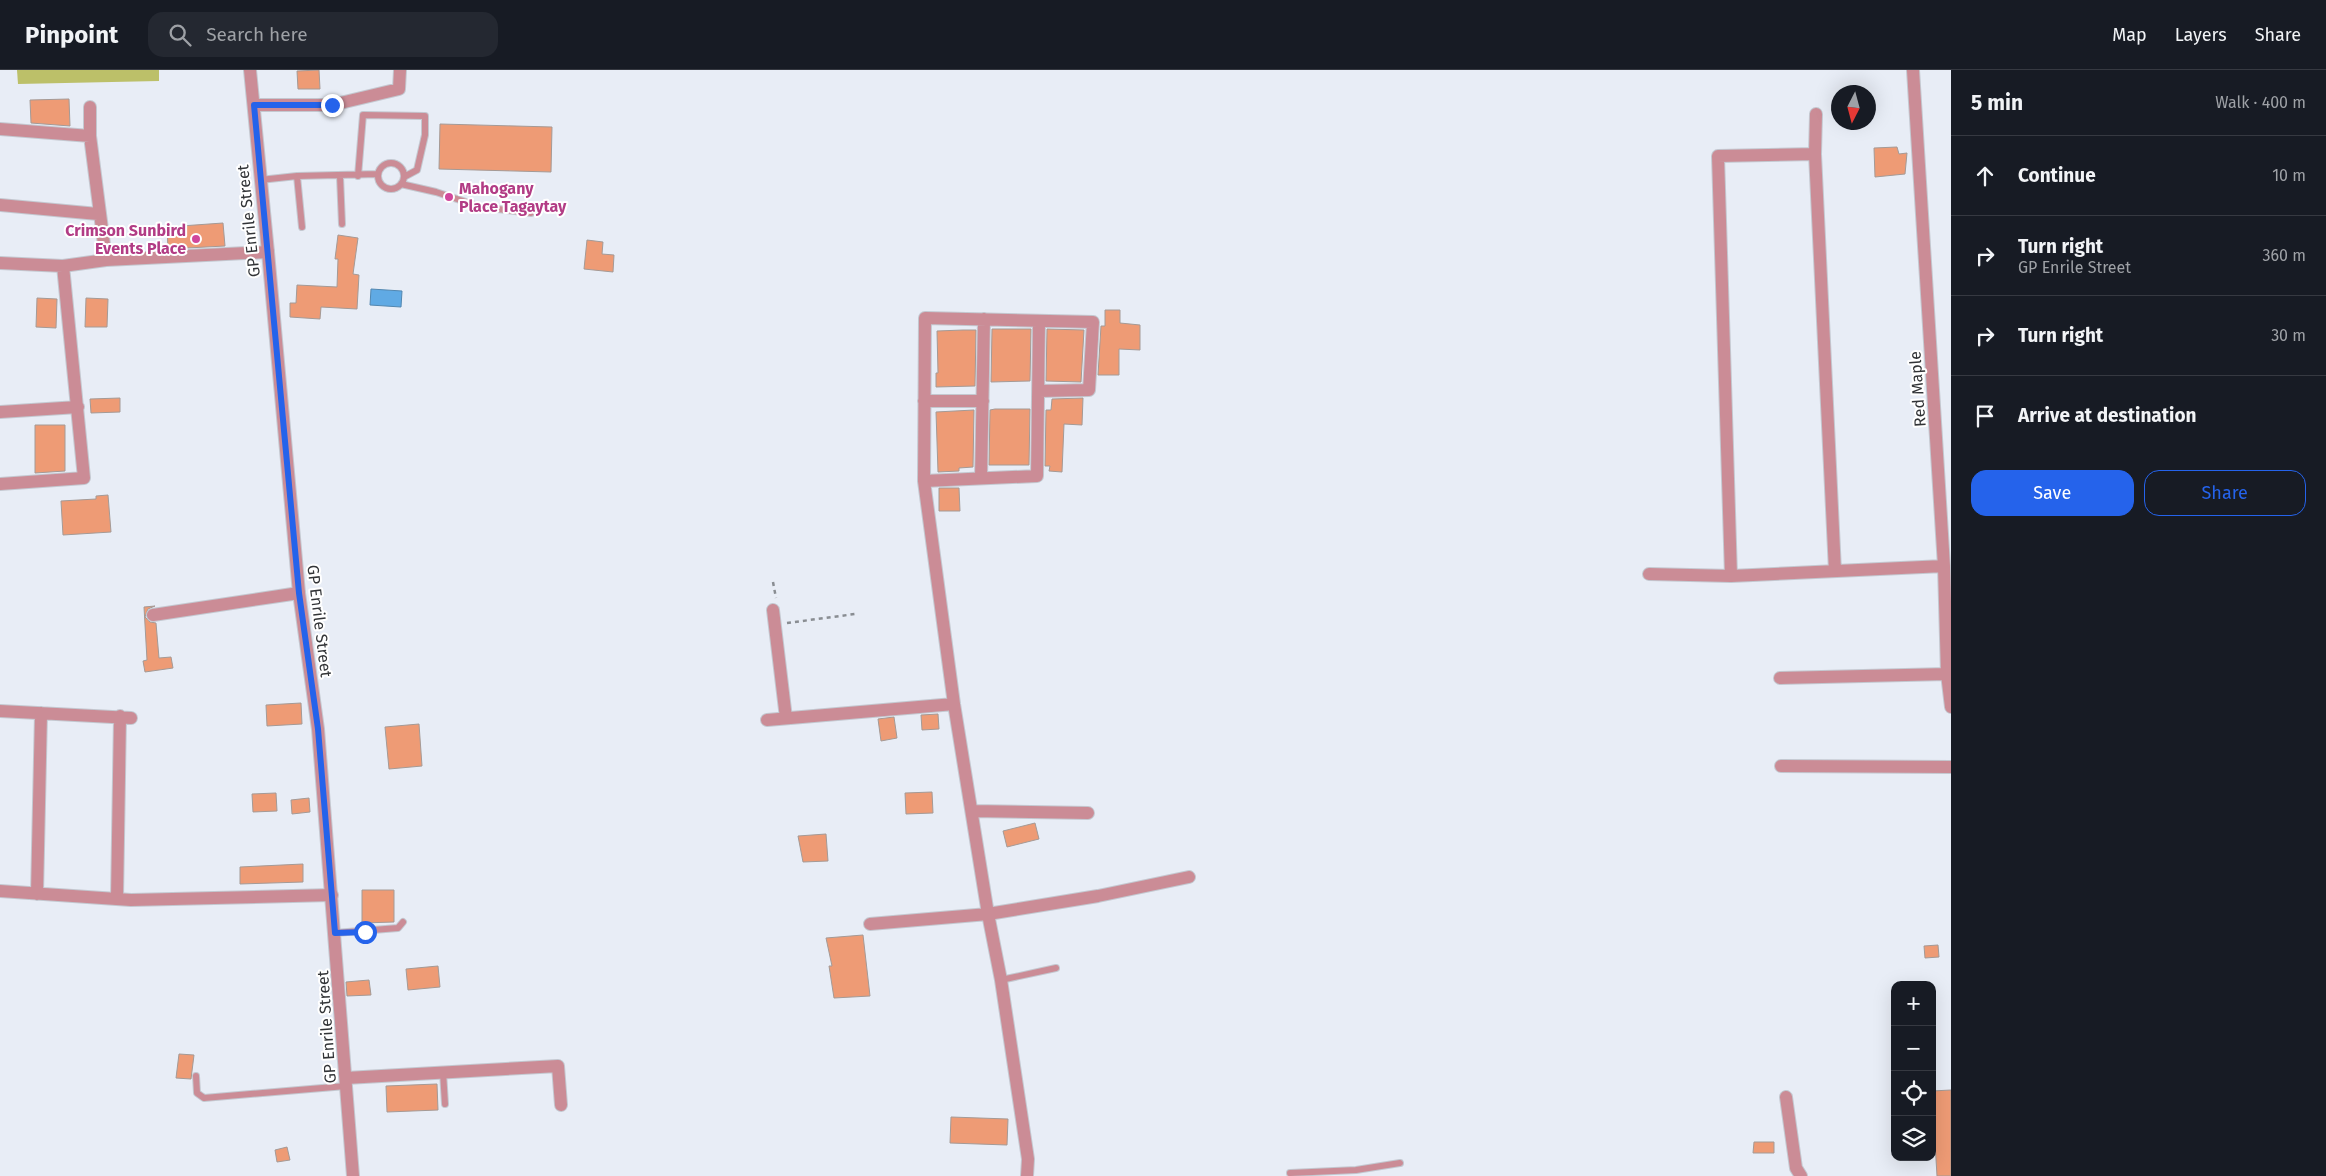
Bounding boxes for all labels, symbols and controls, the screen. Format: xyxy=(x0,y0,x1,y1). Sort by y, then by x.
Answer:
search box xyxy=(148,12,498,57)
text: Pinpoint xyxy=(25,21,118,49)
icon: search xyxy=(166,21,194,49)
text: Search here xyxy=(206,23,308,46)
text: Map xyxy=(2112,24,2147,46)
text: Layers xyxy=(2175,24,2227,46)
text: Share xyxy=(2255,24,2301,46)
north arrow xyxy=(1831,85,1876,130)
text: 5 min xyxy=(1971,90,2023,116)
text: Walk · 400 m xyxy=(2215,93,2306,112)
route end xyxy=(321,94,344,117)
icon: ahead xyxy=(1971,162,1999,190)
street label: GP Enrile Street xyxy=(233,164,264,278)
text: Continue xyxy=(2018,164,2096,187)
text: 10 m xyxy=(2272,166,2306,185)
place label: Mahogany Place Tagaytay xyxy=(459,179,567,216)
marker: Mahogany Place Tagaytay xyxy=(443,191,455,203)
place label: Crimson Sunbird Events Place xyxy=(65,221,186,258)
marker: Crimson Sunbird Events Place xyxy=(190,233,202,245)
text: Turn right xyxy=(2018,235,2103,258)
icon: right xyxy=(1971,242,1999,270)
text: 360 m xyxy=(2263,246,2306,265)
text: GP Enrile Street xyxy=(2018,258,2131,277)
icon: right xyxy=(1971,322,1999,350)
text: Turn right xyxy=(2018,324,2103,347)
text: 30 m xyxy=(2271,326,2306,345)
street label: Red Maple xyxy=(1905,350,1930,428)
icon: arrive xyxy=(1971,402,1999,430)
text: Arrive at destination xyxy=(2018,404,2197,427)
button: Save xyxy=(1971,470,2134,516)
button: Share xyxy=(2144,470,2306,516)
street label: GP Enrile Street xyxy=(303,564,336,679)
route start xyxy=(354,921,377,944)
street label: GP Enrile Street xyxy=(313,970,340,1084)
map controls xyxy=(1891,981,1936,1161)
button: + xyxy=(1891,981,1936,1026)
button: − xyxy=(1891,1026,1936,1071)
button: locate xyxy=(1891,1071,1936,1116)
button: layers xyxy=(1891,1116,1936,1161)

